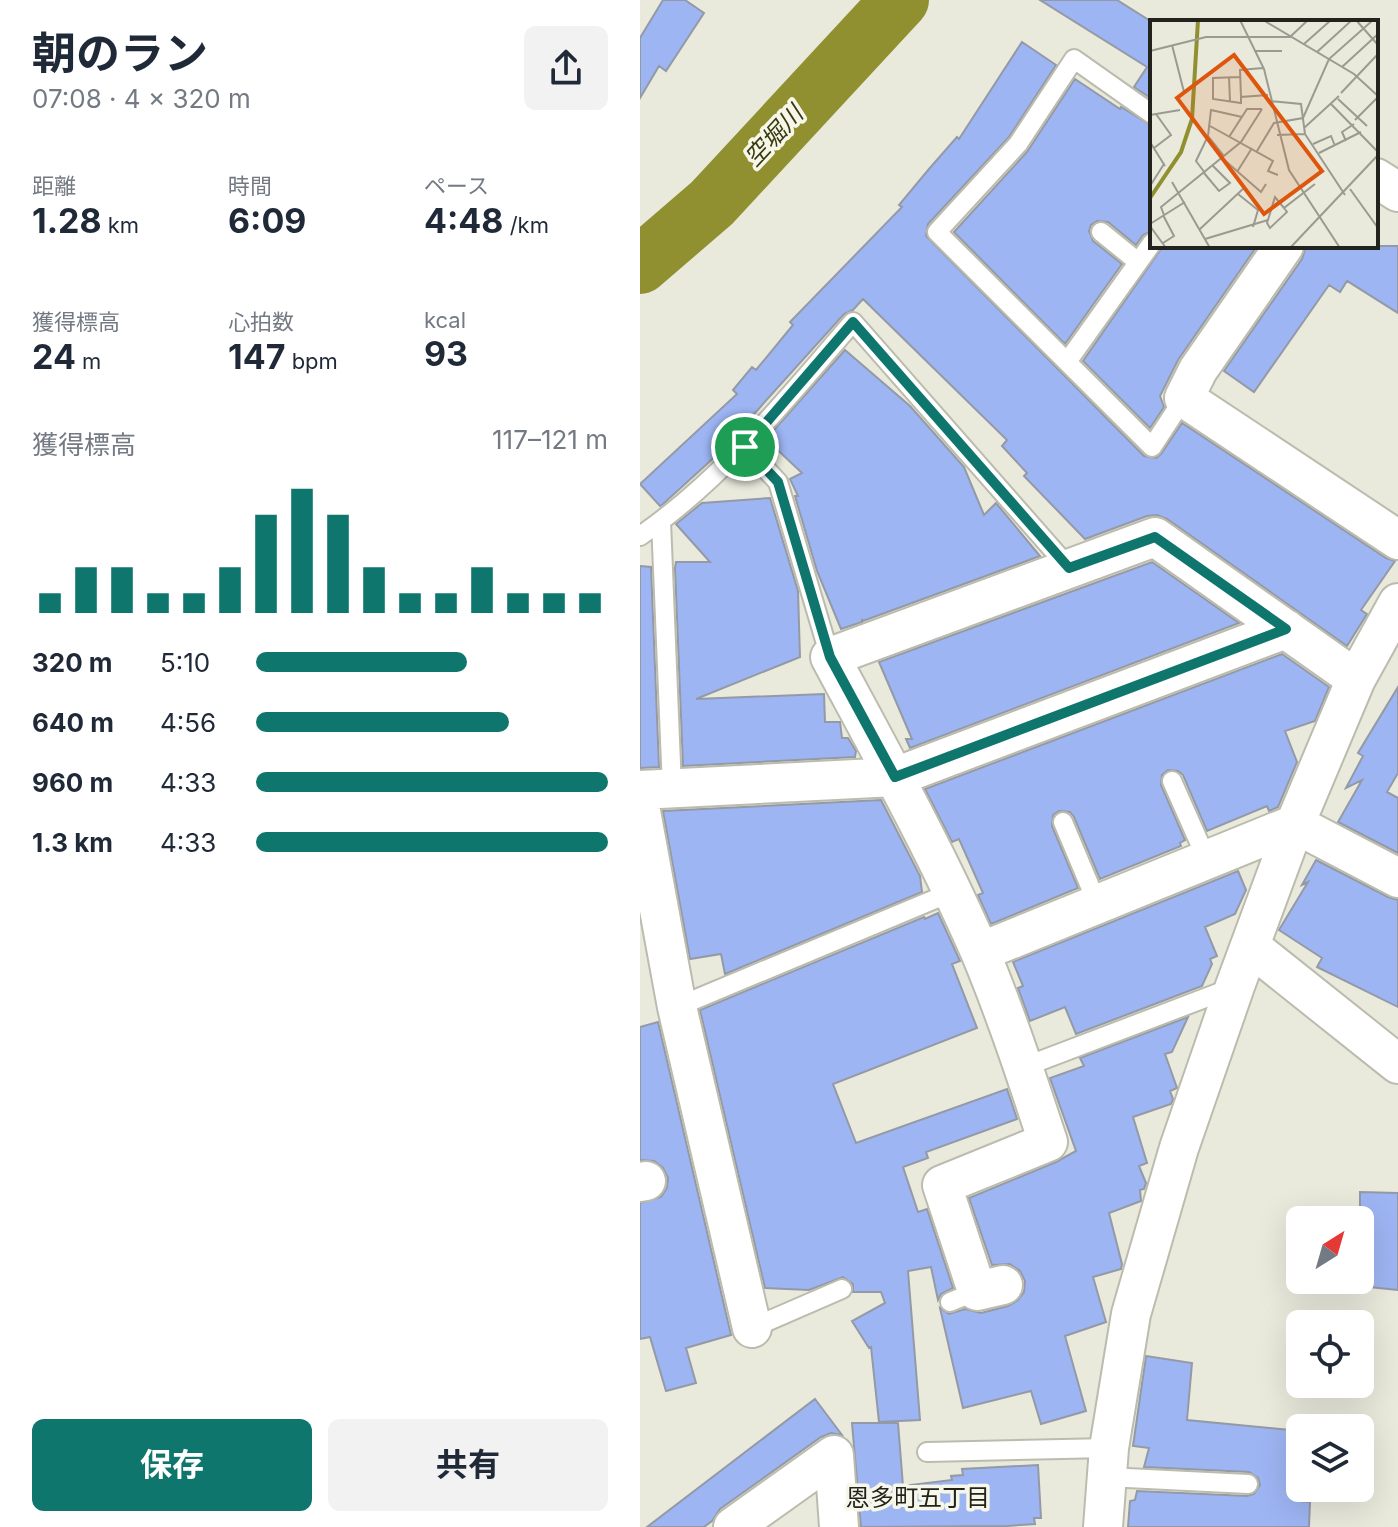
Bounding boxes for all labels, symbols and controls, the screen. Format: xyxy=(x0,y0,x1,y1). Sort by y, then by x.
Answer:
inset map xyxy=(1150,20,1378,248)
text: 朝のラン xyxy=(32,26,208,80)
button: share xyxy=(524,26,608,110)
text: 07:08 · 4 × 320 m xyxy=(32,83,251,114)
water label: 空堀川 xyxy=(738,97,811,172)
text: 距離 xyxy=(32,173,76,199)
text: 時間 xyxy=(228,173,272,199)
text: ペース xyxy=(424,173,489,199)
text: 1.28 xyxy=(32,200,102,241)
text: 6:09 xyxy=(228,200,306,241)
text: 4:48 xyxy=(424,200,503,241)
text: km xyxy=(102,212,139,238)
text: /km xyxy=(503,212,549,238)
text: kcal xyxy=(424,307,466,333)
text: 獲得標高 xyxy=(32,309,120,335)
text: 心拍数 xyxy=(228,309,294,335)
text: 93 xyxy=(424,333,468,374)
text: 24 xyxy=(32,336,76,377)
text: 147 xyxy=(228,336,285,377)
text: m xyxy=(76,348,101,374)
text: bpm xyxy=(285,348,338,374)
pin xyxy=(711,413,779,481)
text: 117–121 m xyxy=(492,424,608,455)
icon: arrive xyxy=(723,425,767,469)
text: 獲得標高 xyxy=(32,429,136,460)
text: 320 m xyxy=(32,647,113,678)
text: 5:10 xyxy=(160,647,210,678)
text: 640 m xyxy=(32,707,114,738)
text: 4:56 xyxy=(160,707,216,738)
text: 960 m xyxy=(32,767,113,798)
text: 4:33 xyxy=(160,767,216,798)
text: 1.3 km xyxy=(32,827,113,858)
text: 4:33 xyxy=(160,827,216,858)
north arrow xyxy=(1286,1206,1374,1294)
map controls xyxy=(1286,1206,1374,1502)
button: locate xyxy=(1286,1310,1374,1398)
button: layers xyxy=(1286,1414,1374,1502)
button: 保存 xyxy=(32,1419,312,1511)
button: 共有 xyxy=(328,1419,608,1511)
district label: 恩多町五丁目 xyxy=(846,1483,990,1512)

